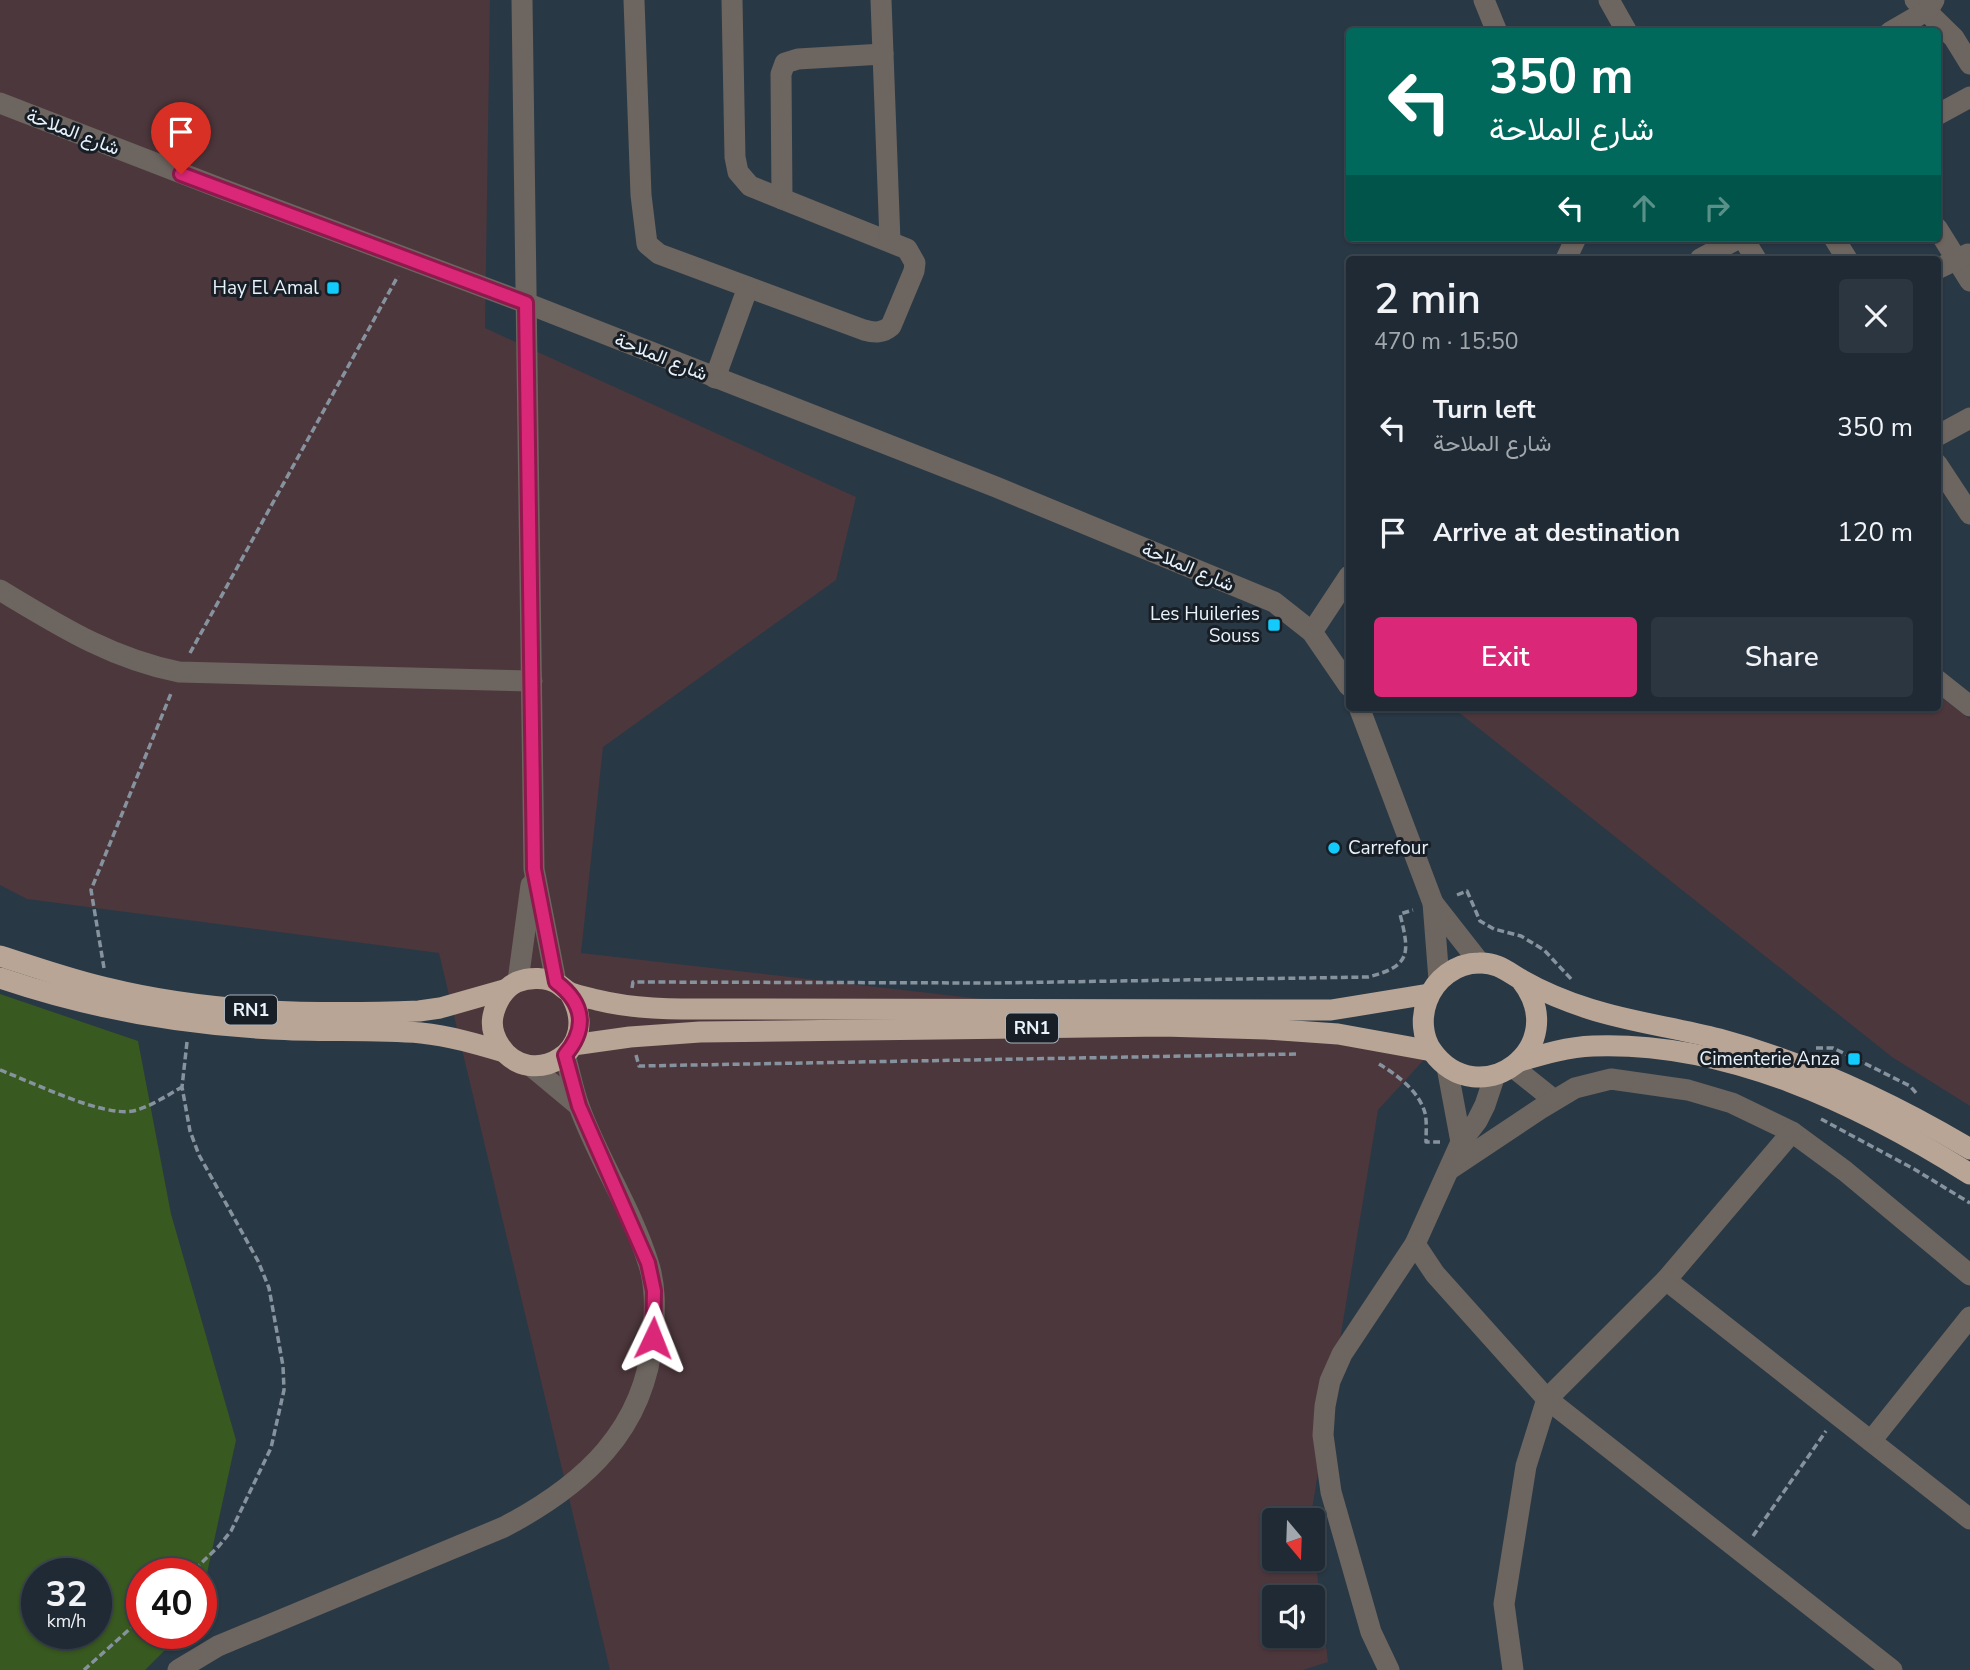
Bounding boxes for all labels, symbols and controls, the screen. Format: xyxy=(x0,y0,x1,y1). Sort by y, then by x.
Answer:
text: 350 m xyxy=(1489,43,1633,110)
icon: left xyxy=(1374,56,1465,147)
street label: شارع الملاحة xyxy=(23,102,123,162)
pin xyxy=(151,102,211,174)
text: شارع الملاحة xyxy=(1489,108,1654,151)
icon: arrive xyxy=(162,113,200,151)
icon: left xyxy=(1552,189,1590,227)
icon: ahead xyxy=(1625,189,1663,227)
icon: right xyxy=(1698,189,1736,227)
text: 2 min xyxy=(1374,271,1481,328)
place label: Hay El Amal xyxy=(213,275,319,301)
button: close xyxy=(1839,279,1913,353)
marker: Hay El Amal xyxy=(325,280,341,296)
text: 470 m · 15:50 xyxy=(1374,326,1519,357)
street label: شارع الملاحة xyxy=(611,327,711,387)
text: Turn left xyxy=(1433,392,1536,427)
icon: left xyxy=(1374,409,1412,447)
text: 350 m xyxy=(1837,410,1913,445)
text: شارع الملاحة xyxy=(1433,428,1552,459)
icon: arrive xyxy=(1374,514,1412,552)
text: Arrive at destination xyxy=(1433,515,1680,550)
text: 120 m xyxy=(1837,515,1913,550)
street label: شارع الملاحة xyxy=(1138,536,1238,598)
place label: Les Huileries Souss xyxy=(1150,601,1260,649)
marker: Les Huileries Souss xyxy=(1266,617,1282,633)
button: Exit xyxy=(1374,617,1637,697)
button: Share xyxy=(1651,617,1913,697)
place label: Carrefour xyxy=(1348,835,1428,861)
marker: Carrefour xyxy=(1326,840,1342,856)
road number: RN1 xyxy=(225,995,277,1024)
road number: RN1 xyxy=(1006,1014,1058,1042)
place label: Cimenterie Anza xyxy=(1699,1046,1840,1072)
marker: Cimenterie Anza xyxy=(1846,1051,1862,1067)
position arrow xyxy=(616,1301,690,1375)
north arrow xyxy=(1262,1508,1325,1572)
map controls xyxy=(1262,1508,1325,1648)
speed limit sign: 40 xyxy=(126,1558,217,1649)
text: 32 xyxy=(45,1571,88,1618)
button: sound xyxy=(1262,1585,1325,1648)
text: km/h xyxy=(47,1609,86,1633)

